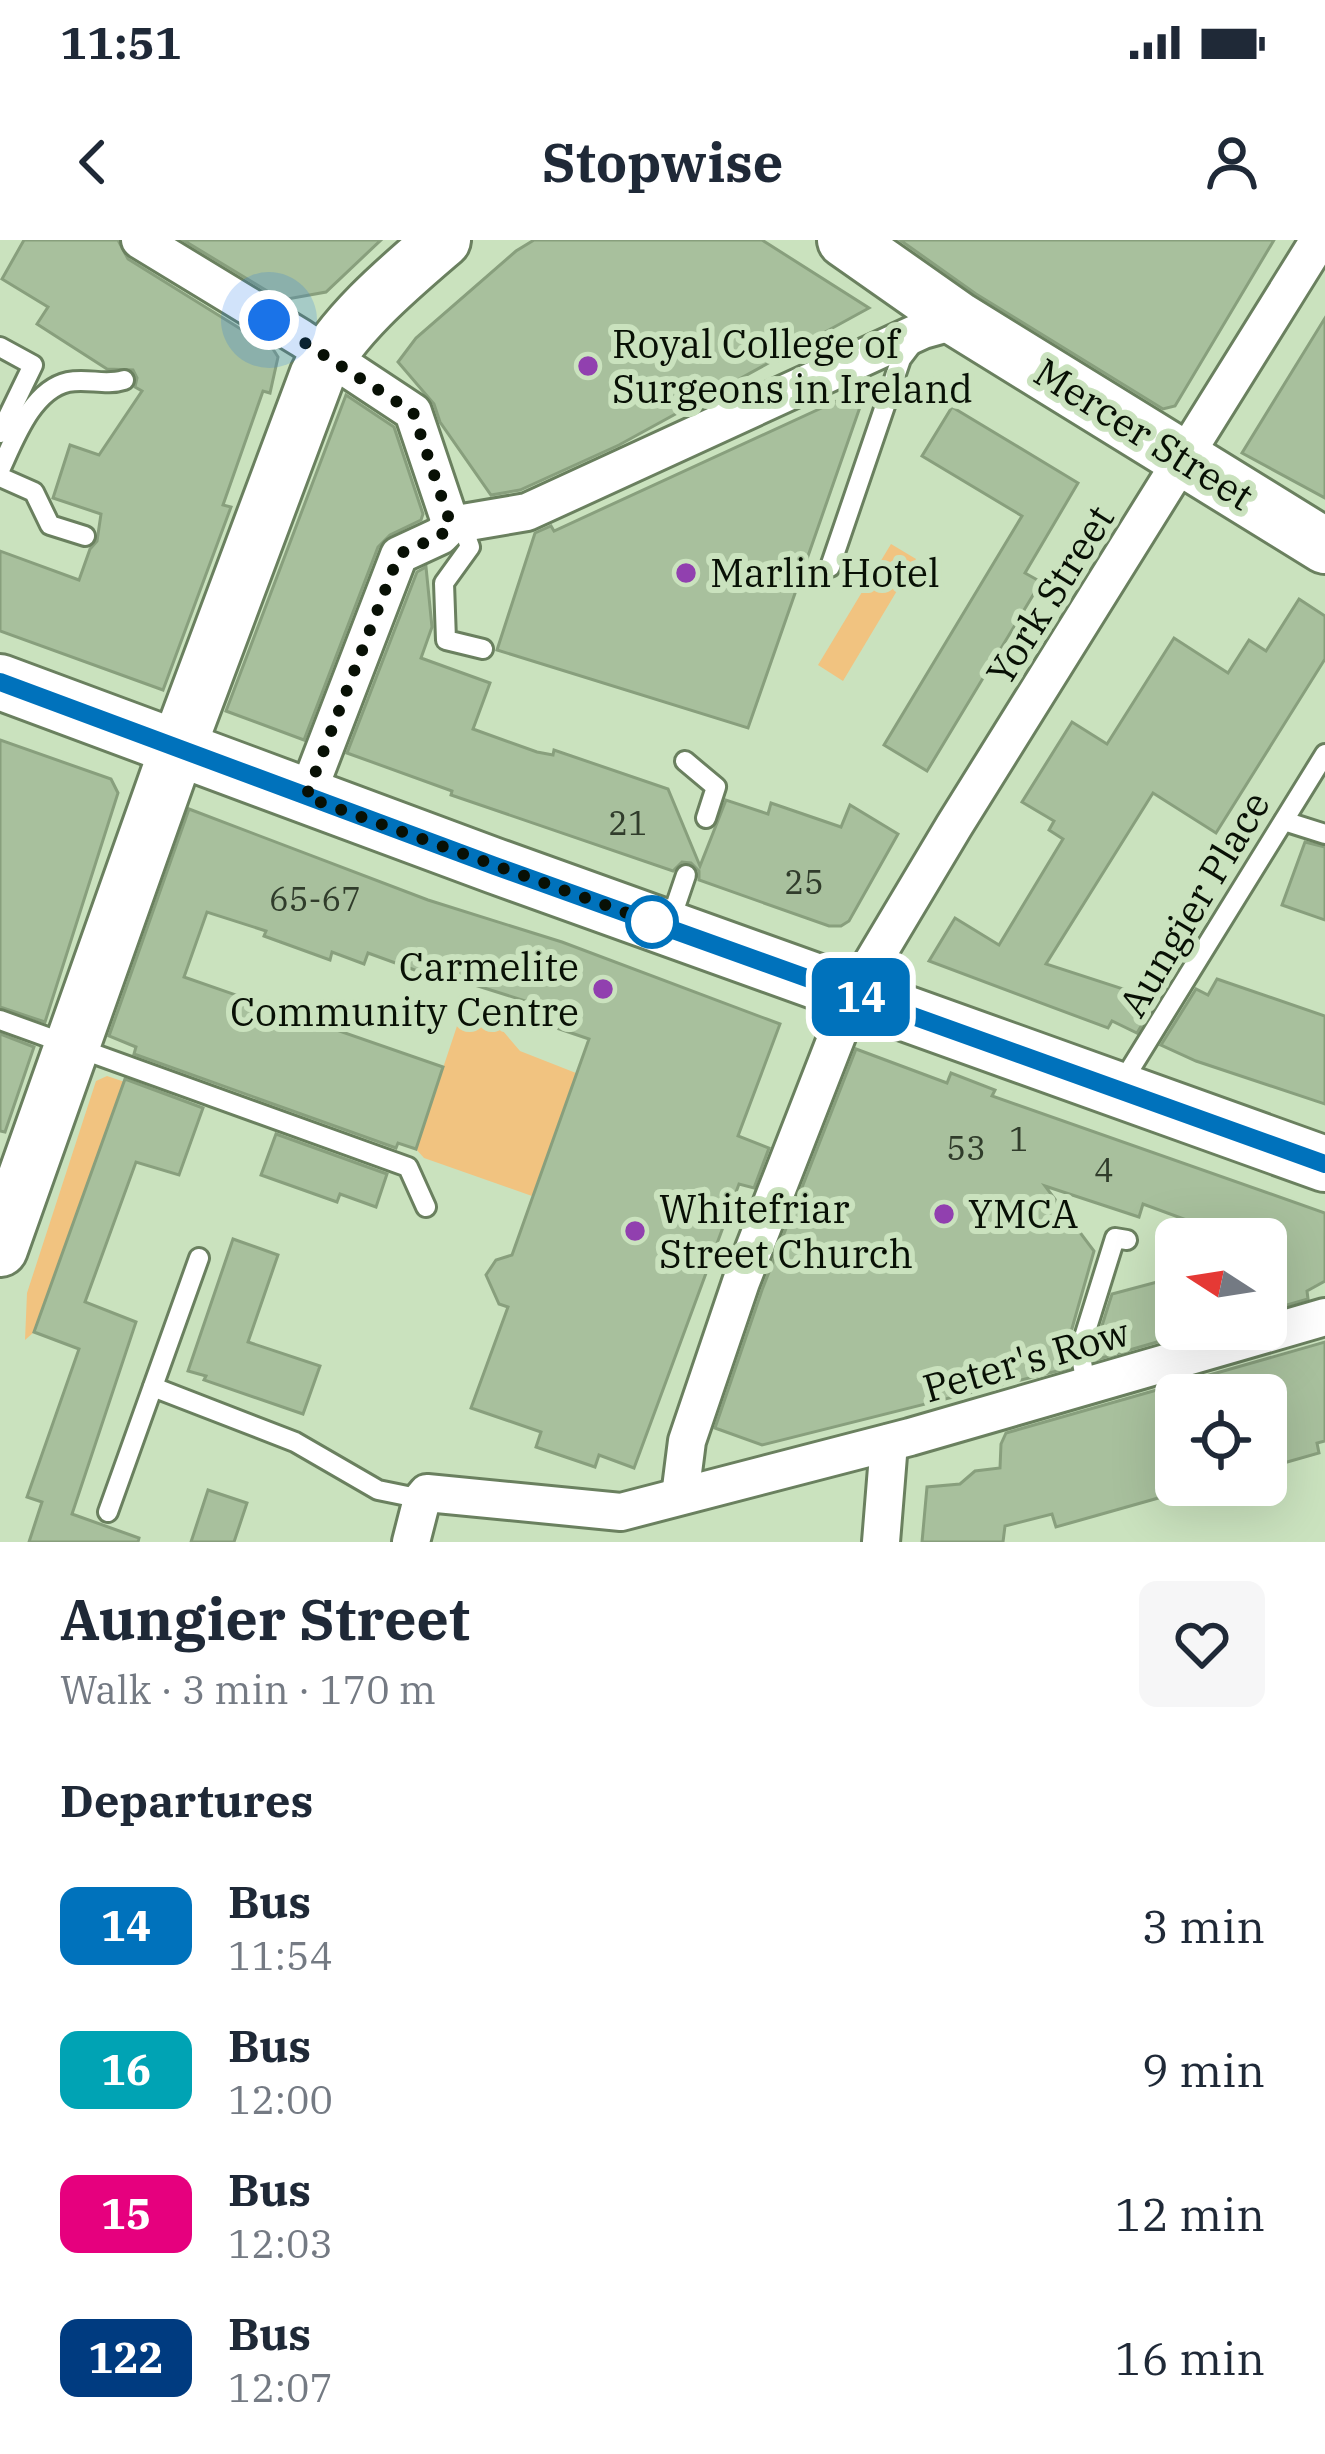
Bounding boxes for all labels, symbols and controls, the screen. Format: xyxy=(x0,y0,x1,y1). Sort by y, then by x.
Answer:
text: 11:51 xyxy=(60,13,182,71)
text: Stopwise xyxy=(542,127,783,197)
icon: back xyxy=(60,129,126,195)
icon: person xyxy=(1199,129,1265,195)
your location xyxy=(239,290,299,350)
place label: Royal College of Surgeons in Ireland xyxy=(612,318,973,414)
street label: Mercer Street xyxy=(1025,346,1263,521)
marker: Royal College of Surgeons in Ireland xyxy=(575,353,601,379)
street label: York Street xyxy=(974,495,1125,694)
place label: Marlin Hotel xyxy=(710,547,940,598)
marker: Marlin Hotel xyxy=(673,560,699,586)
street label: Aungier Place xyxy=(1106,782,1281,1026)
house number: 21 xyxy=(608,801,648,844)
house number: 25 xyxy=(784,860,824,903)
house number: 65-67 xyxy=(269,877,361,920)
unlabelled marker xyxy=(627,897,677,947)
place label: Carmelite Community Centre xyxy=(230,941,579,1037)
line badge: 14 xyxy=(807,958,915,1036)
text: 14 xyxy=(836,969,886,1024)
marker: Carmelite Community Centre xyxy=(590,976,616,1002)
house number: 1 xyxy=(1009,1117,1029,1160)
house number: 53 xyxy=(946,1126,986,1169)
house number: 4 xyxy=(1094,1148,1114,1191)
place label: Whitefriar Street Church xyxy=(659,1183,913,1279)
place label: YMCA xyxy=(968,1188,1078,1239)
marker: YMCA xyxy=(931,1201,957,1227)
marker: Whitefriar Street Church xyxy=(622,1218,648,1244)
north arrow xyxy=(1155,1218,1287,1350)
map controls xyxy=(1155,1218,1287,1506)
street label: Peter's Row xyxy=(917,1306,1135,1413)
button: locate xyxy=(1155,1374,1287,1506)
button: heart xyxy=(1139,1581,1265,1707)
text: Aungier Street xyxy=(60,1582,470,1656)
text: Walk · 3 min · 170 m xyxy=(60,1664,436,1715)
text: Departures xyxy=(60,1771,313,1829)
text: Bus xyxy=(228,1872,311,1930)
text: 3 min xyxy=(1142,1897,1265,1955)
text: 14 xyxy=(101,1898,151,1953)
text: 11:54 xyxy=(228,1930,333,1981)
text: Bus xyxy=(228,2016,311,2074)
text: 9 min xyxy=(1142,2041,1265,2099)
text: 16 xyxy=(101,2042,151,2097)
text: 12:00 xyxy=(228,2074,333,2125)
text: Bus xyxy=(228,2160,311,2218)
text: 12 min xyxy=(1115,2185,1265,2243)
text: 15 xyxy=(101,2186,151,2241)
text: 12:03 xyxy=(228,2218,333,2269)
text: Bus xyxy=(228,2304,311,2362)
text: 16 min xyxy=(1115,2329,1265,2387)
text: 122 xyxy=(88,2330,164,2385)
text: 12:07 xyxy=(228,2362,333,2413)

